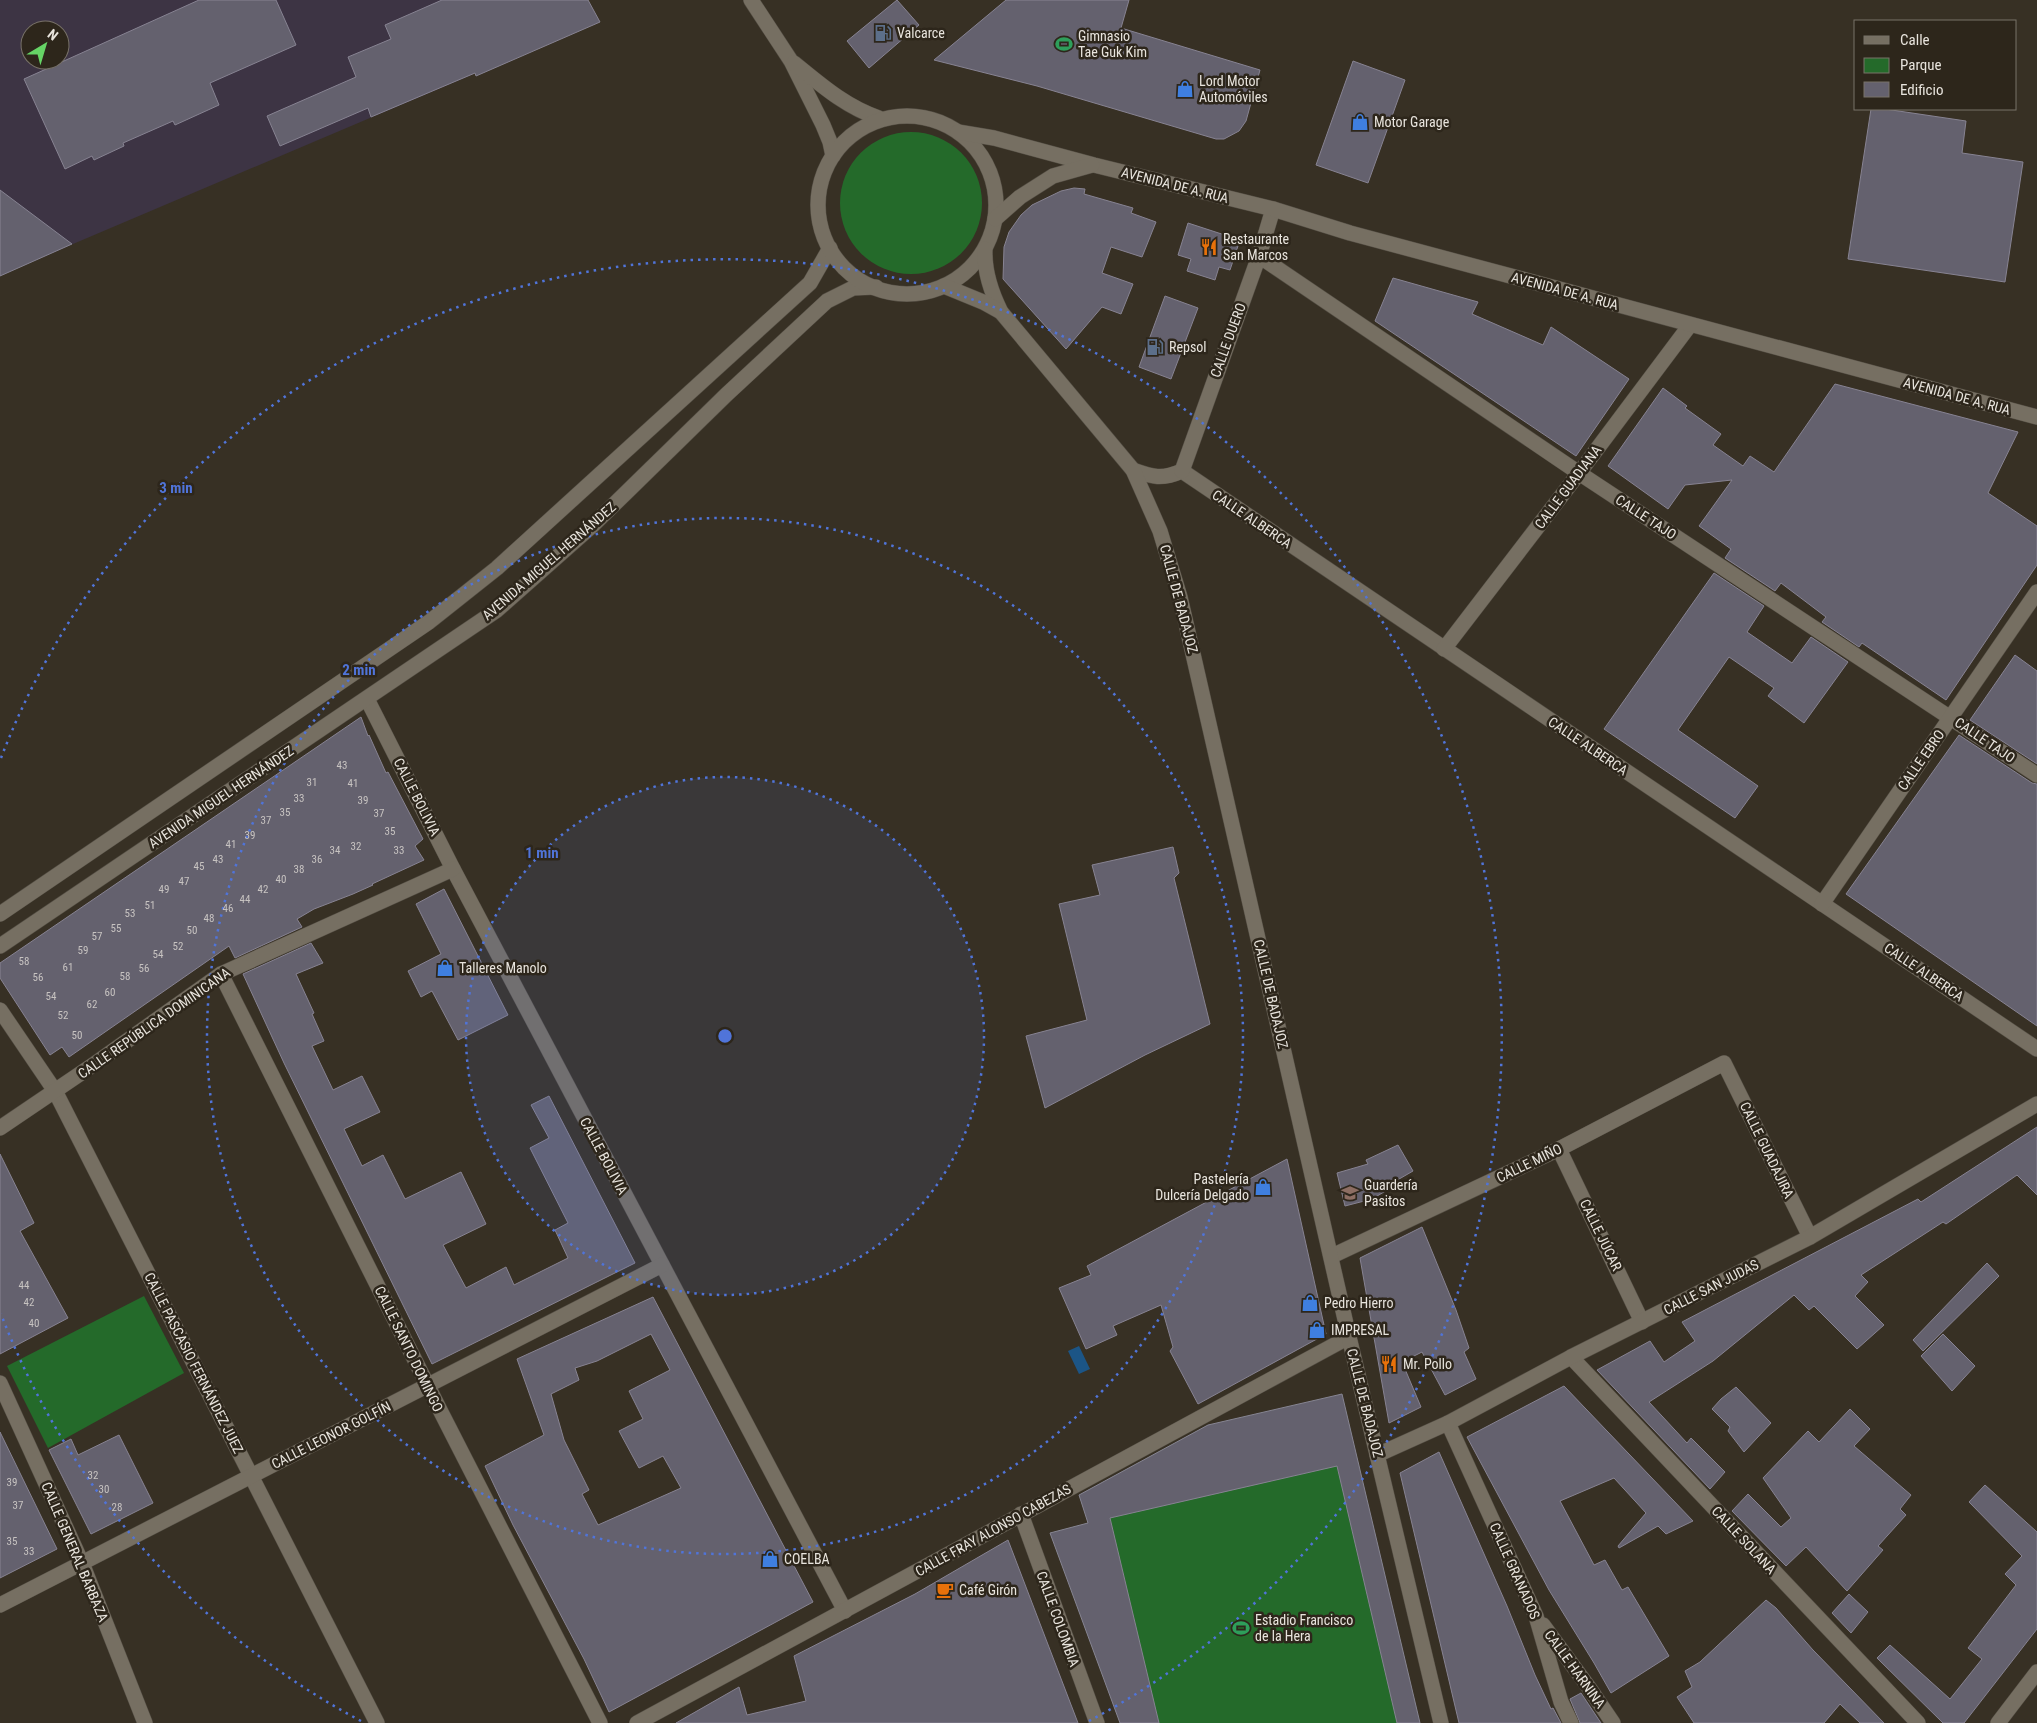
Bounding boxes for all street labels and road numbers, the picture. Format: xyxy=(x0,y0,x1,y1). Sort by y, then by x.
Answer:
street label: AVENIDA DE A. RUA xyxy=(1120,164,1230,206)
street label: AVENIDA DE A. RUA xyxy=(1510,269,1620,313)
street label: CALLE DUERO xyxy=(1207,301,1249,379)
street label: AVENIDA DE A. RUA xyxy=(1902,374,2012,418)
street label: CALLE GUADIANA xyxy=(1531,442,1605,532)
street label: CALLE ALBERCA xyxy=(1209,487,1295,551)
street label: CALLE TAJO xyxy=(1613,491,1679,543)
street label: AVENIDA MIGUEL HERNÁNDEZ xyxy=(478,498,619,623)
street label: CALLE DE BADAJOZ xyxy=(1157,543,1201,655)
street label: CALLE ALBERCA xyxy=(1545,714,1631,778)
street label: CALLE TAJO xyxy=(1952,714,2018,766)
street label: CALLE EBRO xyxy=(1894,727,1948,793)
street label: AVENIDA MIGUEL HERNÁNDEZ xyxy=(145,742,297,852)
street label: CALLE BOLIVIA xyxy=(391,755,443,839)
street label: CALLE DE BADAJOZ xyxy=(1251,938,1291,1050)
street label: CALLE ALBERCA xyxy=(1881,940,1967,1004)
street label: CALLE REPÚBLICA DOMINICANA xyxy=(74,963,233,1082)
street label: CALLE GUADAJIRA xyxy=(1737,1099,1797,1201)
street label: CALLE BOLIVIA xyxy=(577,1115,631,1197)
street label: CALLE MIÑO xyxy=(1493,1139,1564,1186)
street label: CALLE JÚCAR xyxy=(1577,1196,1626,1274)
street label: CALLE SAN JUDAS xyxy=(1661,1256,1761,1318)
street label: CALLE PASCASIO FERNÁNDEZ JUEZ xyxy=(141,1269,248,1456)
street label: CALLE SANTO DOMINGO xyxy=(372,1284,446,1414)
street label: CALLE DE BADAJOZ xyxy=(1344,1347,1386,1459)
street label: CALLE LEONOR GOLFÍN xyxy=(268,1397,393,1472)
street label: CALLE GENERAL BARBAZA xyxy=(38,1480,112,1624)
street label: CALLE FRAY ALONSO CABEZAS xyxy=(912,1481,1074,1579)
street label: CALLE SOLANA xyxy=(1709,1503,1779,1577)
street label: CALLE GRANADOS xyxy=(1487,1520,1543,1622)
street label: CALLE COLOMBIA xyxy=(1033,1569,1083,1669)
street label: CALLE HARNINA xyxy=(1541,1627,1609,1711)

